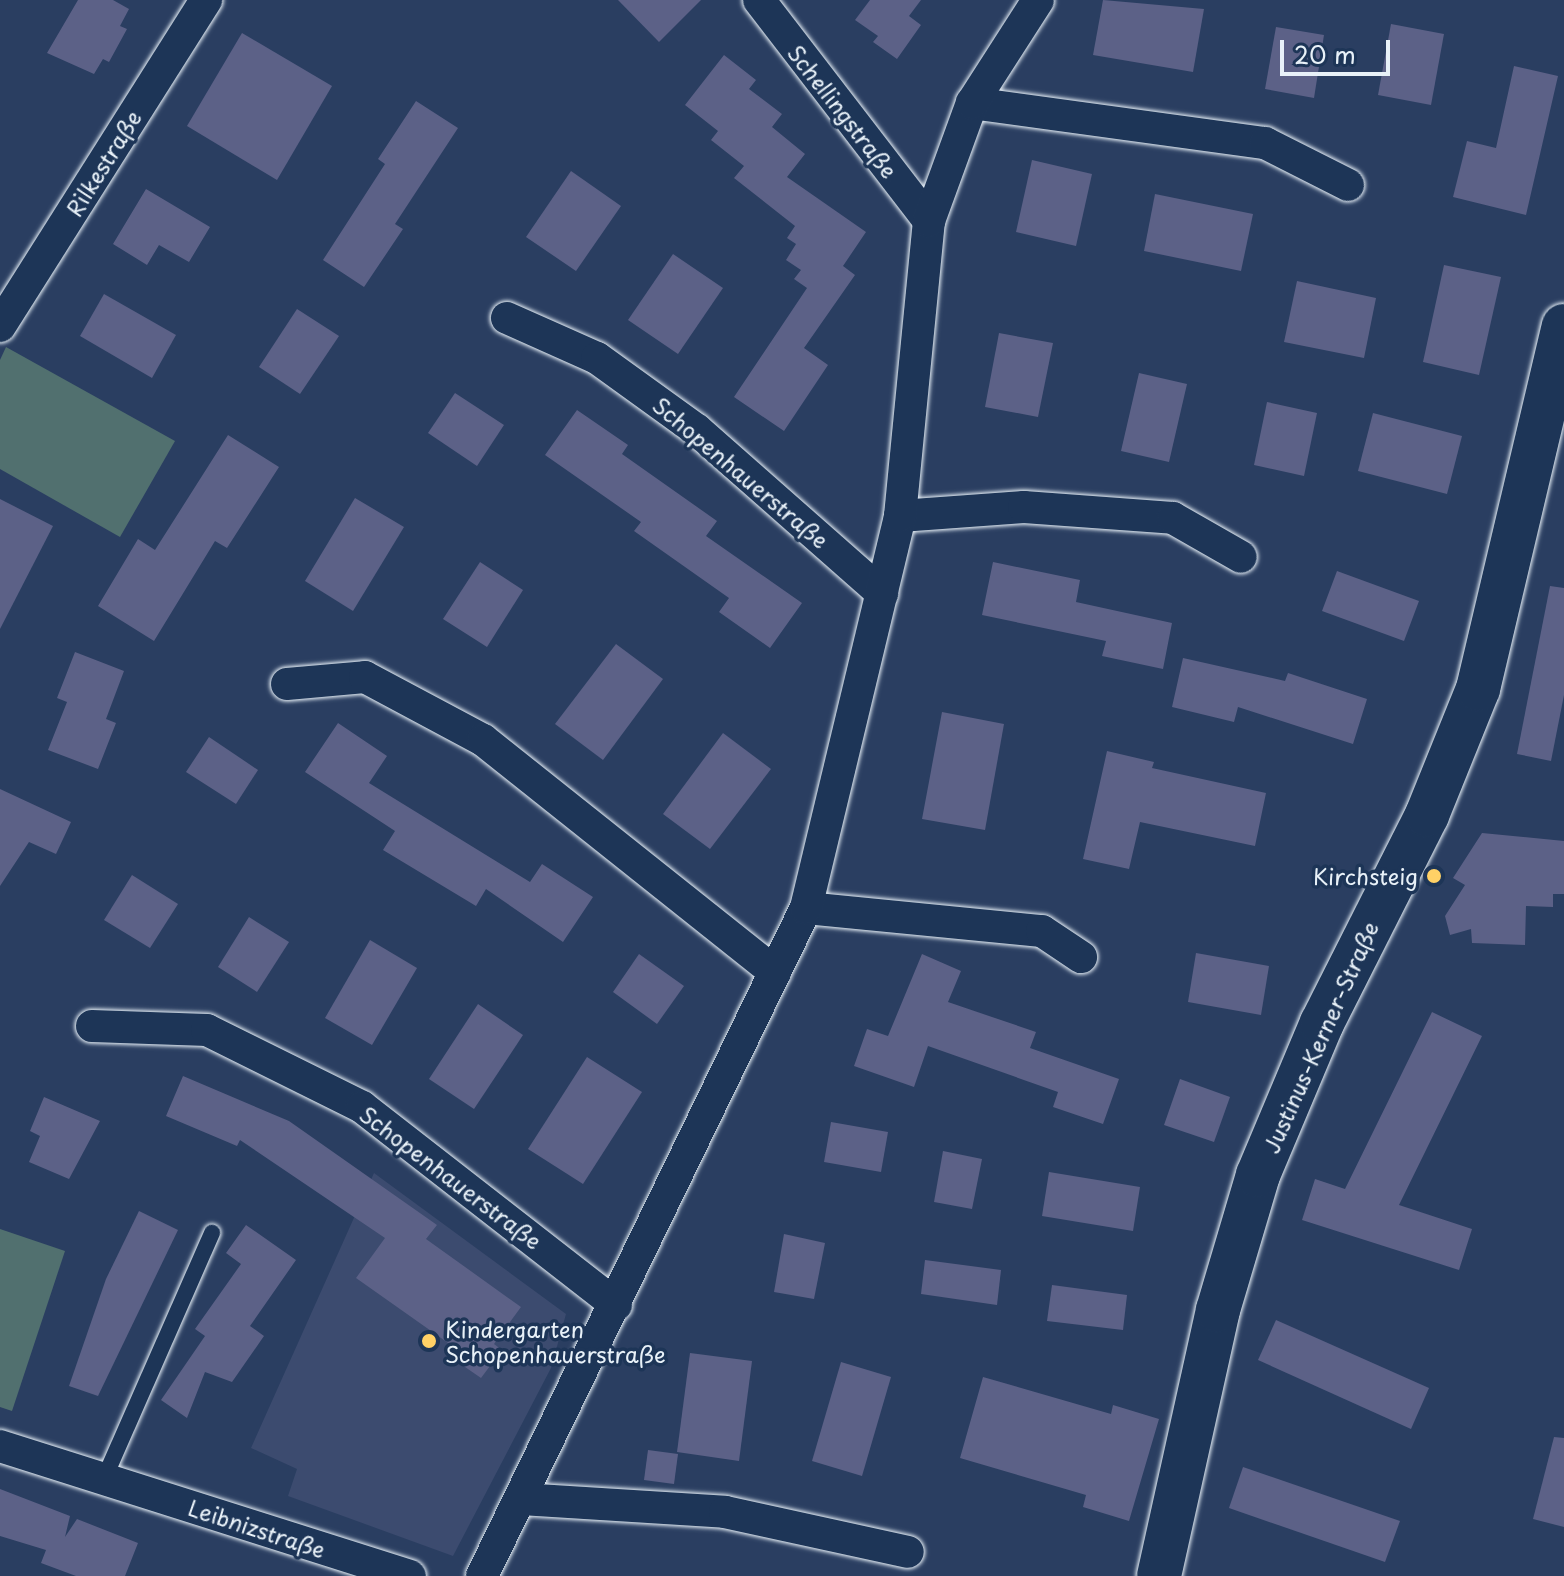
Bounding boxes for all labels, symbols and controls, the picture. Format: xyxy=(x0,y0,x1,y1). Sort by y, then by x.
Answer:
scale bar xyxy=(1284,24,1394,74)
text: 20 m xyxy=(1294,36,1356,72)
street label: Schellingstraße xyxy=(783,39,903,183)
street label: Rilkestraße xyxy=(60,105,146,221)
street label: Schopenhauerstraße xyxy=(648,391,834,553)
place label: Kirchsteig xyxy=(1313,863,1418,889)
marker: Kirchsteig xyxy=(1425,867,1443,885)
street label: Justinus-Kerner-Straße xyxy=(1257,917,1383,1157)
street label: Schopenhauerstraße xyxy=(355,1100,547,1254)
place label: Kindergarten Schopenhauerstraße xyxy=(445,1315,666,1366)
marker: Kindergarten Schopenhauerstraße xyxy=(420,1332,438,1350)
street label: Leibnizstraße xyxy=(185,1493,329,1563)

